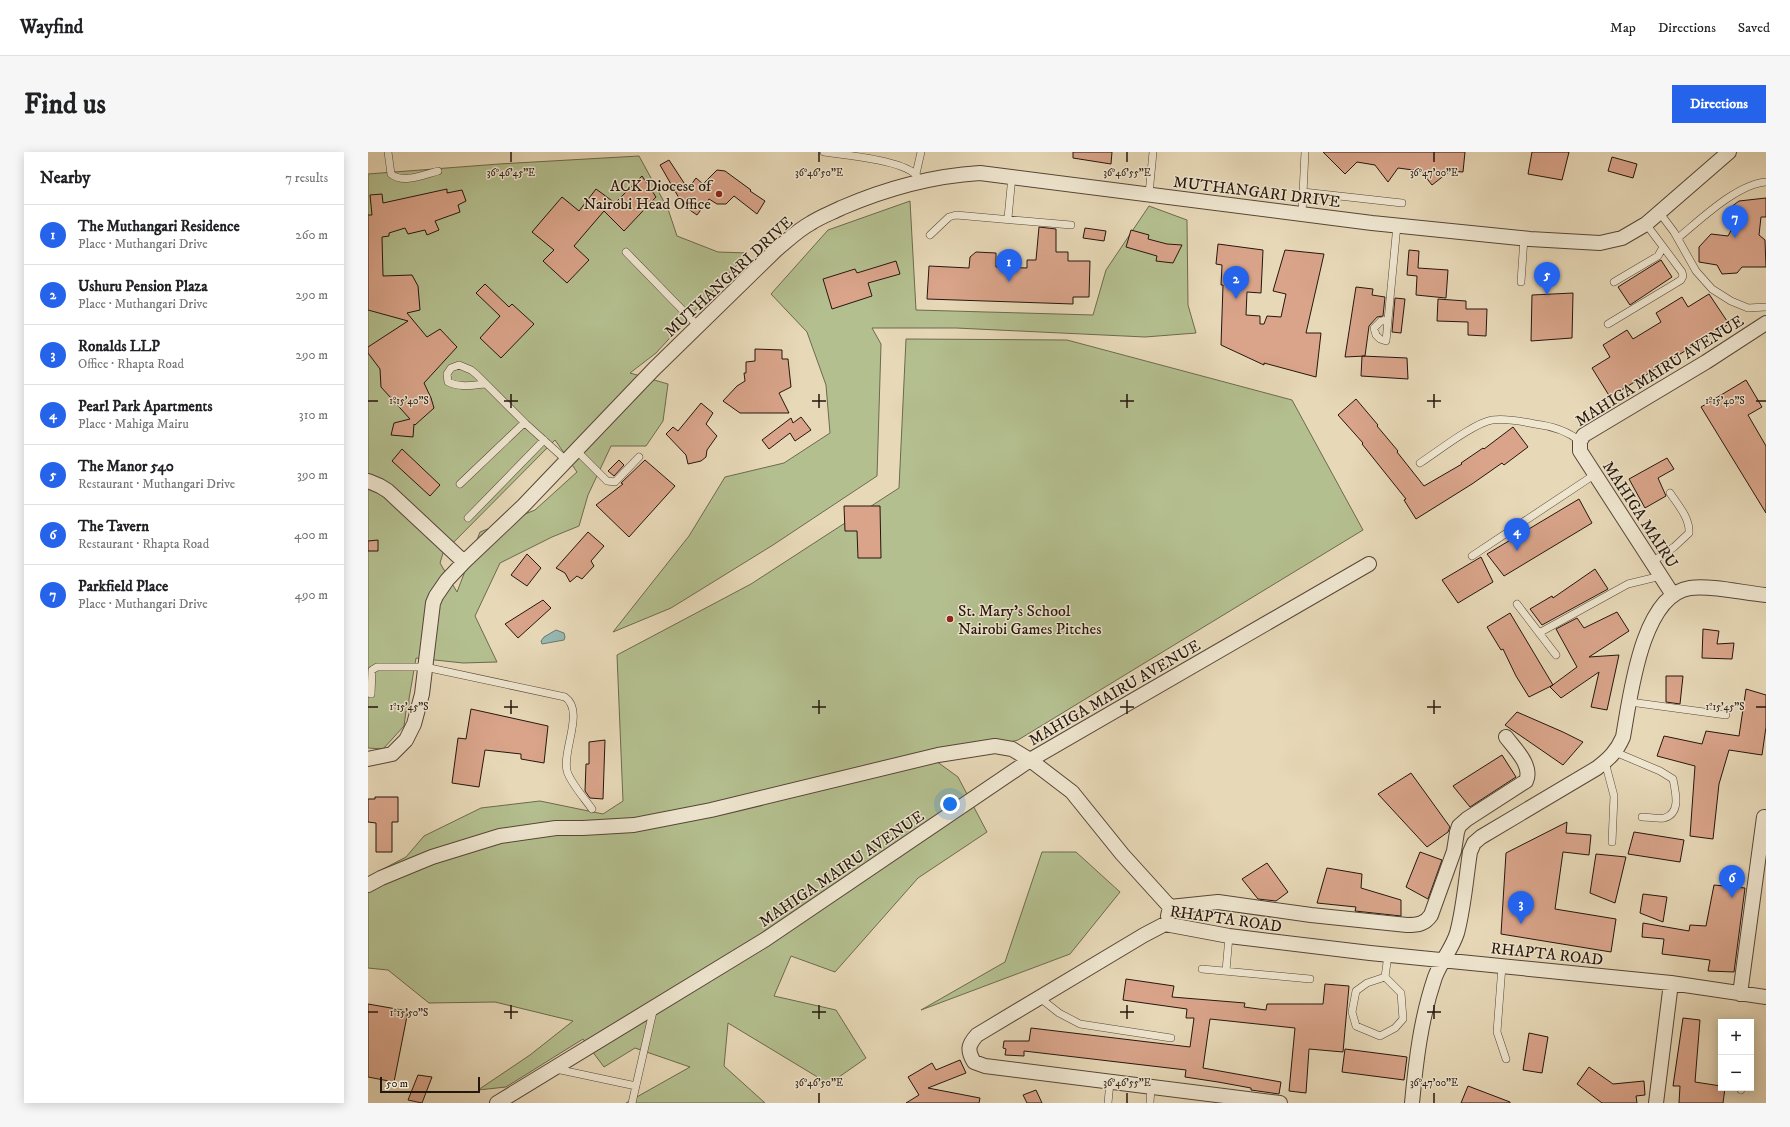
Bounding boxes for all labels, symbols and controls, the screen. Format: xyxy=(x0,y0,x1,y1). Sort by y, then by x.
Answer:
text: Wayfind xyxy=(20,16,83,39)
text: Map xyxy=(1610,19,1636,37)
text: Directions xyxy=(1658,19,1716,37)
text: Saved xyxy=(1738,19,1770,37)
button: Directions xyxy=(1672,85,1766,123)
text: Find us xyxy=(24,87,106,122)
text: Nearby xyxy=(40,167,90,189)
text: 36°46'45"E xyxy=(487,167,535,179)
text: 36°46'50"E xyxy=(795,167,843,179)
text: 36°46'55"E xyxy=(1103,167,1151,179)
text: 36°47'00"E xyxy=(1410,167,1458,179)
text: 7 results xyxy=(285,170,328,186)
street label: MUTHANGARI DRIVE xyxy=(1172,172,1342,212)
place label: ACK Diocese of Nairobi Head Office xyxy=(583,176,714,214)
marker: ACK Diocese of Nairobi Head Office xyxy=(714,189,724,199)
pin: 7 xyxy=(1722,205,1748,238)
street label: MUTHANGARI DRIVE xyxy=(660,212,797,341)
text: The Muthangari Residence xyxy=(78,217,240,236)
text: 1 xyxy=(51,227,55,243)
text: 260 m xyxy=(295,227,328,243)
text: Place · Muthangari Drive xyxy=(78,236,208,252)
pin: 1 xyxy=(996,249,1022,282)
pin: 5 xyxy=(1534,262,1560,295)
pin: 2 xyxy=(1223,266,1249,299)
text: Ushuru Pension Plaza xyxy=(78,277,208,296)
text: 2 xyxy=(50,287,56,303)
text: 290 m xyxy=(296,287,328,303)
text: Place · Muthangari Drive xyxy=(78,296,208,312)
street label: MAHIGA MAIRU AVENUE xyxy=(1571,311,1748,431)
text: Ronalds LLP xyxy=(78,337,160,356)
text: 3 xyxy=(51,347,55,363)
text: 290 m xyxy=(296,347,328,363)
text: Office · Rhapta Road xyxy=(78,356,184,372)
text: 1°15'40"S xyxy=(389,395,429,407)
text: 1°15'40"S xyxy=(1705,395,1745,407)
text: Pearl Park Apartments xyxy=(78,397,212,416)
text: 4 xyxy=(49,407,57,423)
text: 310 m xyxy=(299,407,328,423)
text: Place · Mahiga Mairu xyxy=(78,416,189,432)
text: The Manor 540 xyxy=(78,457,174,476)
street label: MAHIGA MAIRU xyxy=(1598,457,1682,572)
text: 5 xyxy=(50,467,56,483)
text: 390 m xyxy=(297,467,328,483)
text: Restaurant · Muthangari Drive xyxy=(78,476,235,492)
text: The Tavern xyxy=(78,517,149,536)
pin: 4 xyxy=(1504,518,1530,551)
text: 6 xyxy=(50,527,56,543)
text: 400 m xyxy=(294,527,328,543)
text: Restaurant · Rhapta Road xyxy=(78,536,209,552)
text: Parkfield Place xyxy=(78,577,168,596)
text: 7 xyxy=(50,587,56,603)
text: 490 m xyxy=(294,587,328,603)
text: Place · Muthangari Drive xyxy=(78,596,208,612)
place label: St. Mary's School Nairobi Games Pitches xyxy=(958,601,1101,639)
marker: St. Mary's School Nairobi Games Pitches xyxy=(945,614,955,624)
street label: MAHIGA MAIRU AVENUE xyxy=(1025,635,1204,750)
text: 1°15'45"S xyxy=(390,701,428,713)
text: 1°15'45"S xyxy=(1706,701,1744,713)
your location xyxy=(940,794,960,814)
street label: MAHIGA MAIRU AVENUE xyxy=(755,806,928,932)
pin: 6 xyxy=(1719,865,1745,898)
pin: 3 xyxy=(1508,891,1534,924)
street label: RHAPTA ROAD xyxy=(1169,901,1283,937)
street label: RHAPTA ROAD xyxy=(1490,938,1604,970)
text: 1°15'50"S xyxy=(390,1007,428,1019)
map controls xyxy=(1718,1019,1754,1091)
button: + xyxy=(1718,1019,1754,1055)
button: − xyxy=(1718,1055,1754,1091)
scale bar xyxy=(380,1075,480,1094)
text: 50 m xyxy=(386,1077,408,1091)
text: 36°46'50"E xyxy=(795,1077,843,1089)
text: 36°46'55"E xyxy=(1103,1077,1151,1089)
text: 36°47'00"E xyxy=(1410,1077,1458,1089)

